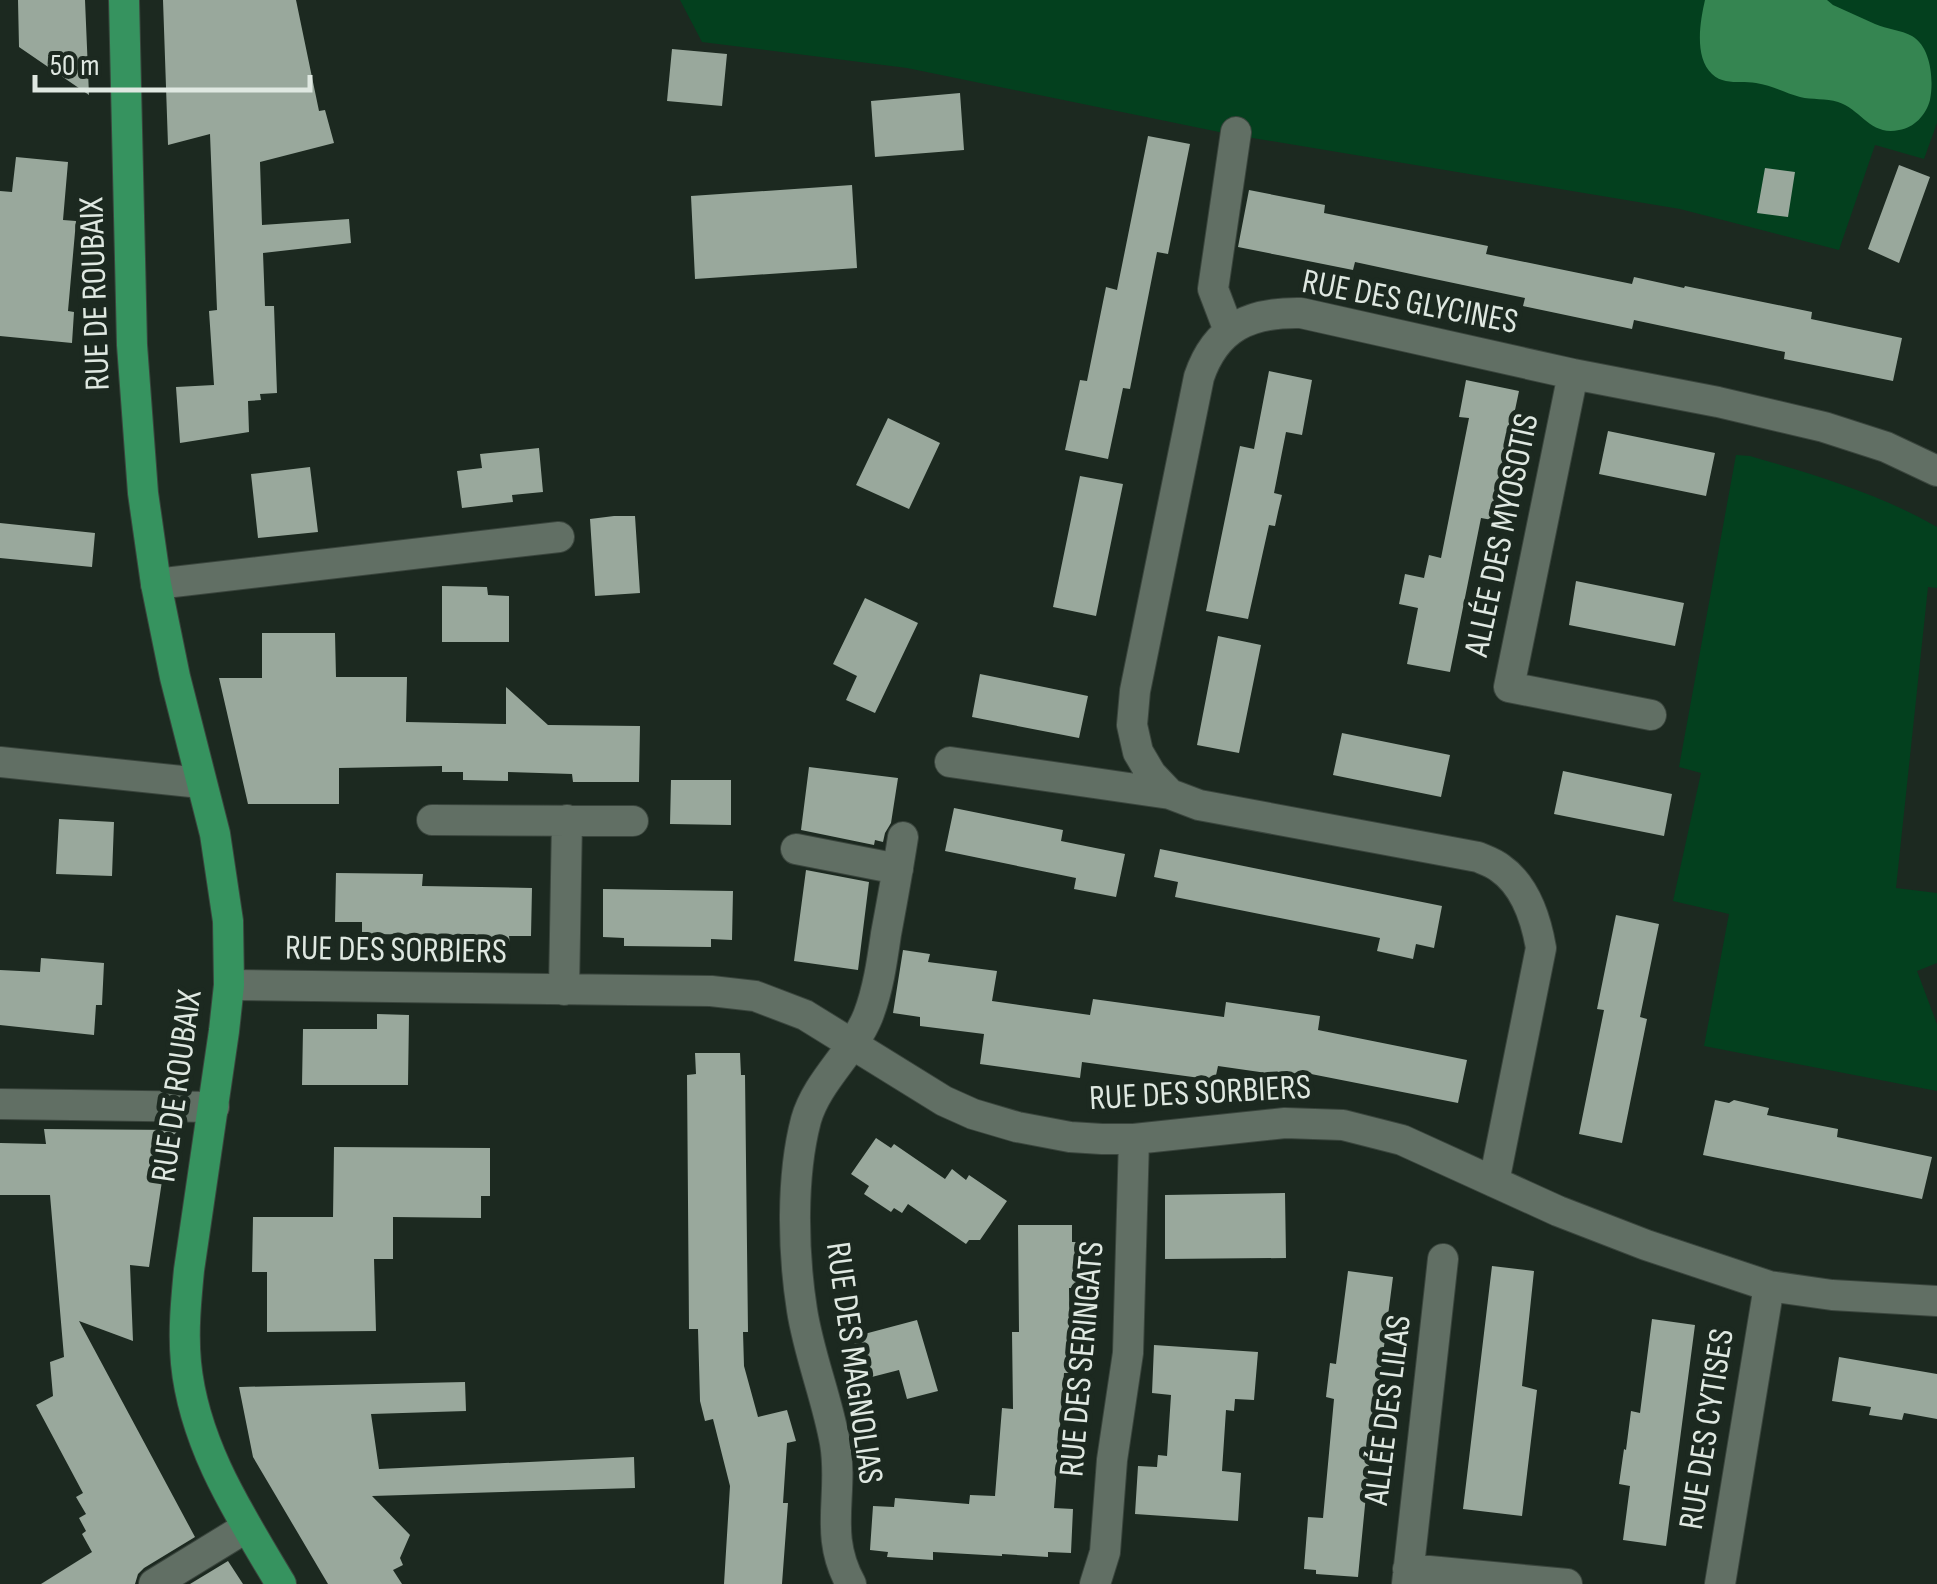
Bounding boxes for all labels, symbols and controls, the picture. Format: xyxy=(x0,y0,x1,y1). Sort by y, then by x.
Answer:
scale bar xyxy=(35,30,310,92)
text: 50 m xyxy=(50,48,99,84)
street label: RUE DE ROUBAIX xyxy=(70,196,120,391)
street label: RUE DES GLYCINES xyxy=(1298,260,1522,344)
street label: ALLÉE DES MYOSOTIS xyxy=(1455,410,1549,661)
street label: RUE DES SORBIERS xyxy=(285,927,507,973)
street label: RUE DE ROUBAIX xyxy=(142,987,212,1185)
street label: RUE DES SORBIERS xyxy=(1088,1066,1312,1120)
street label: RUE DES MAGNOLIAS xyxy=(816,1239,892,1487)
street label: RUE DES SERINGATS xyxy=(1050,1240,1114,1478)
street label: ALLÉE DES LILAS xyxy=(1355,1313,1421,1508)
street label: RUE DES CYTISES xyxy=(1670,1326,1744,1532)

